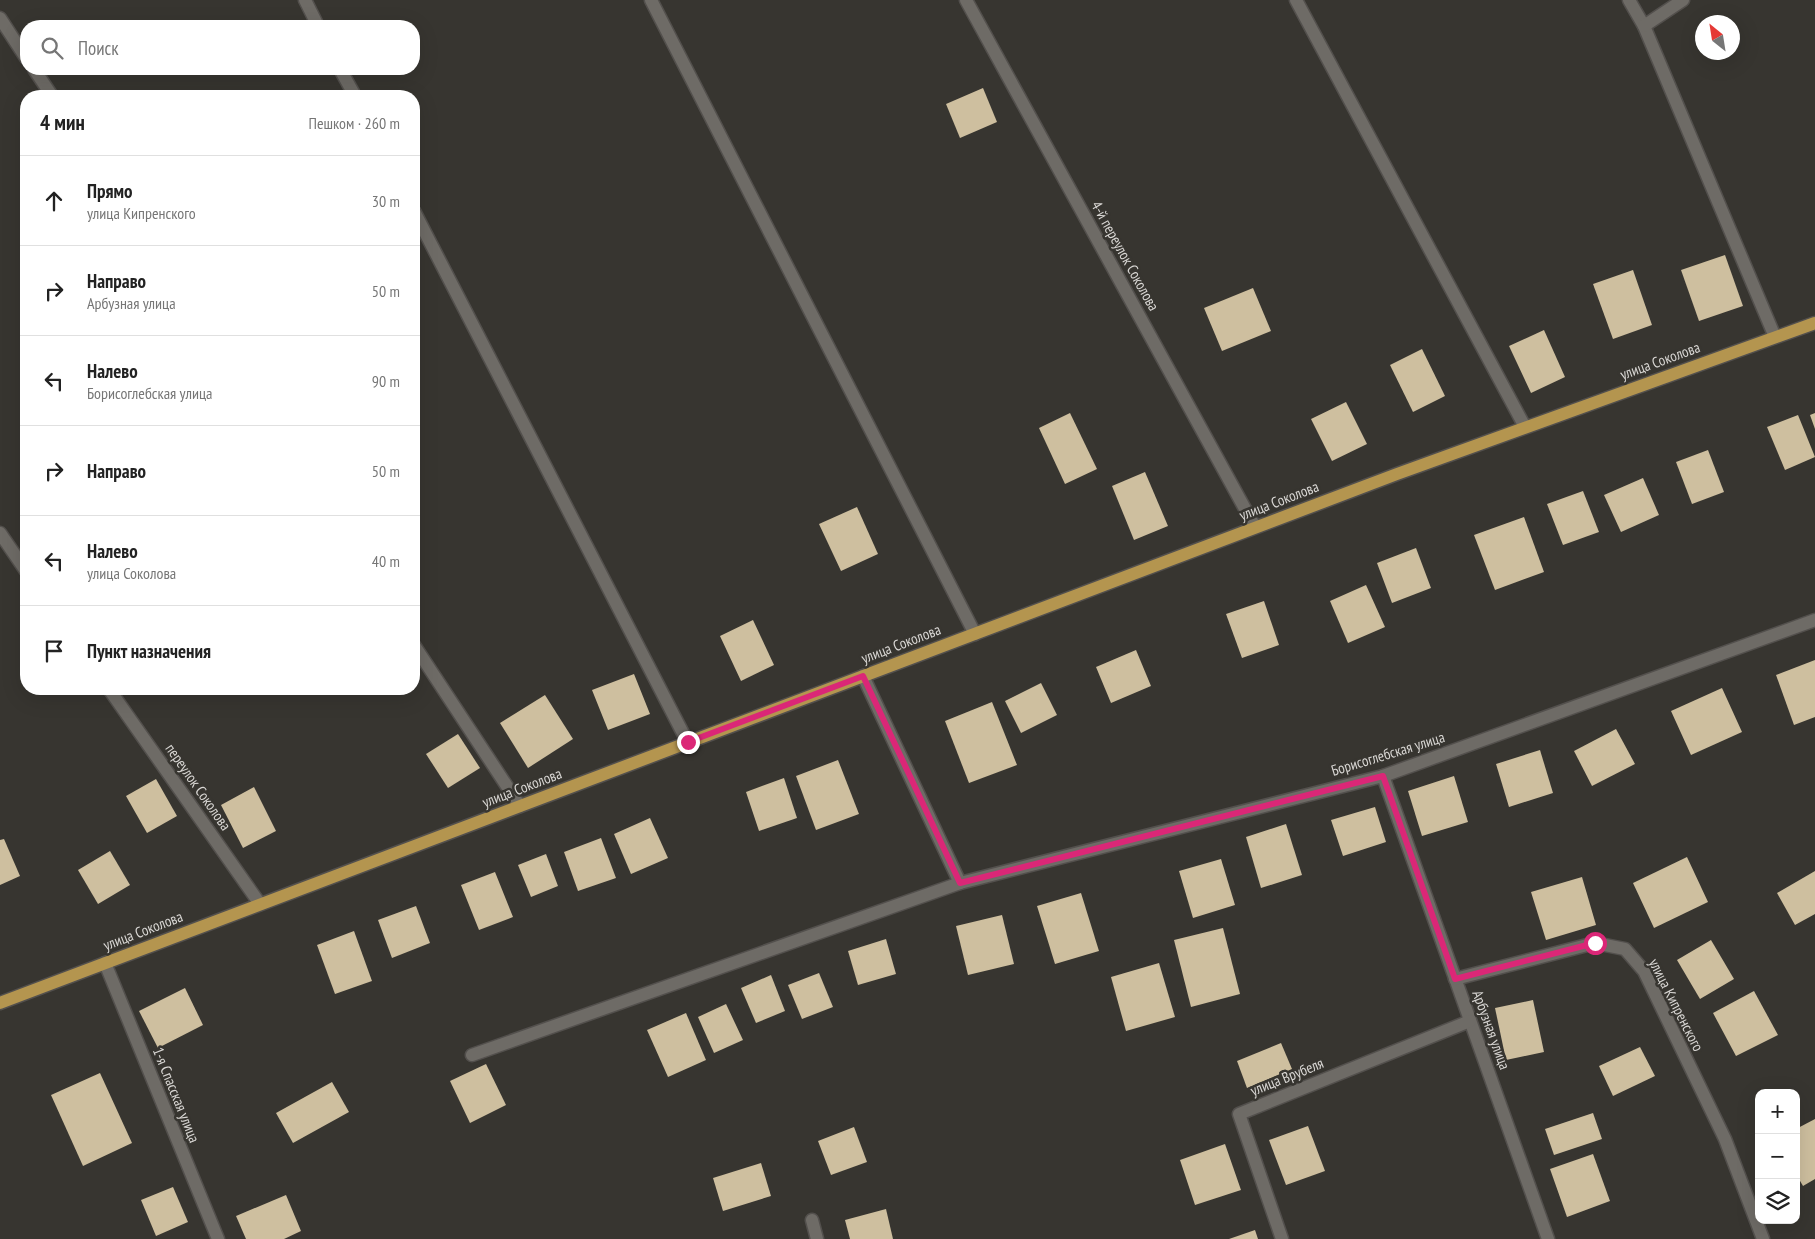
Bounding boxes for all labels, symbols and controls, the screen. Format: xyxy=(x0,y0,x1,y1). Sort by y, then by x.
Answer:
north arrow xyxy=(1695,15,1740,60)
search box xyxy=(20,20,420,75)
icon: search xyxy=(38,34,66,62)
text: Поиск xyxy=(78,36,119,60)
text: 4 мин xyxy=(40,109,85,136)
text: Пешком · 260 m xyxy=(309,113,400,133)
text: Прямо xyxy=(87,179,132,203)
icon: ahead xyxy=(40,187,68,215)
text: 30 m xyxy=(372,191,400,211)
street label: 4-й переулок Соколова xyxy=(1087,197,1164,314)
text: улица Кипренского xyxy=(87,203,196,223)
text: Направо xyxy=(87,269,146,293)
icon: right xyxy=(40,277,68,305)
text: 50 m xyxy=(372,281,400,301)
text: Арбузная улица xyxy=(87,293,176,313)
street label: улица Соколова xyxy=(1617,337,1702,384)
text: Налево xyxy=(87,359,138,383)
icon: left xyxy=(40,367,68,395)
text: 90 m xyxy=(372,371,400,391)
text: Борисоглебская улица xyxy=(87,383,212,403)
icon: right xyxy=(40,457,68,485)
text: Направо xyxy=(87,459,146,483)
text: 50 m xyxy=(372,461,400,481)
street label: улица Соколова xyxy=(1236,477,1321,524)
text: Налево xyxy=(87,539,138,563)
icon: left xyxy=(40,547,68,575)
text: 40 m xyxy=(372,551,400,571)
text: улица Соколова xyxy=(87,563,176,583)
street label: улица Соколова xyxy=(858,620,943,667)
icon: arrive xyxy=(40,637,68,665)
text: Пункт назначения xyxy=(87,639,211,663)
street label: Борисоглебская улица xyxy=(1329,727,1447,780)
route end xyxy=(677,731,700,754)
street label: переулок Соколова xyxy=(161,740,235,834)
street label: улица Соколова xyxy=(479,764,564,811)
street label: улица Соколова xyxy=(100,907,185,954)
route start xyxy=(1584,932,1607,955)
street label: улица Кипренского xyxy=(1645,955,1708,1054)
street label: Арбузная улица xyxy=(1468,988,1515,1072)
street label: 1-я Спасская улица xyxy=(149,1044,204,1145)
street label: улица Врубеля xyxy=(1247,1053,1326,1100)
map controls xyxy=(1755,1089,1800,1224)
button: + xyxy=(1755,1089,1800,1134)
button: − xyxy=(1755,1134,1800,1179)
button: layers xyxy=(1755,1179,1800,1224)

